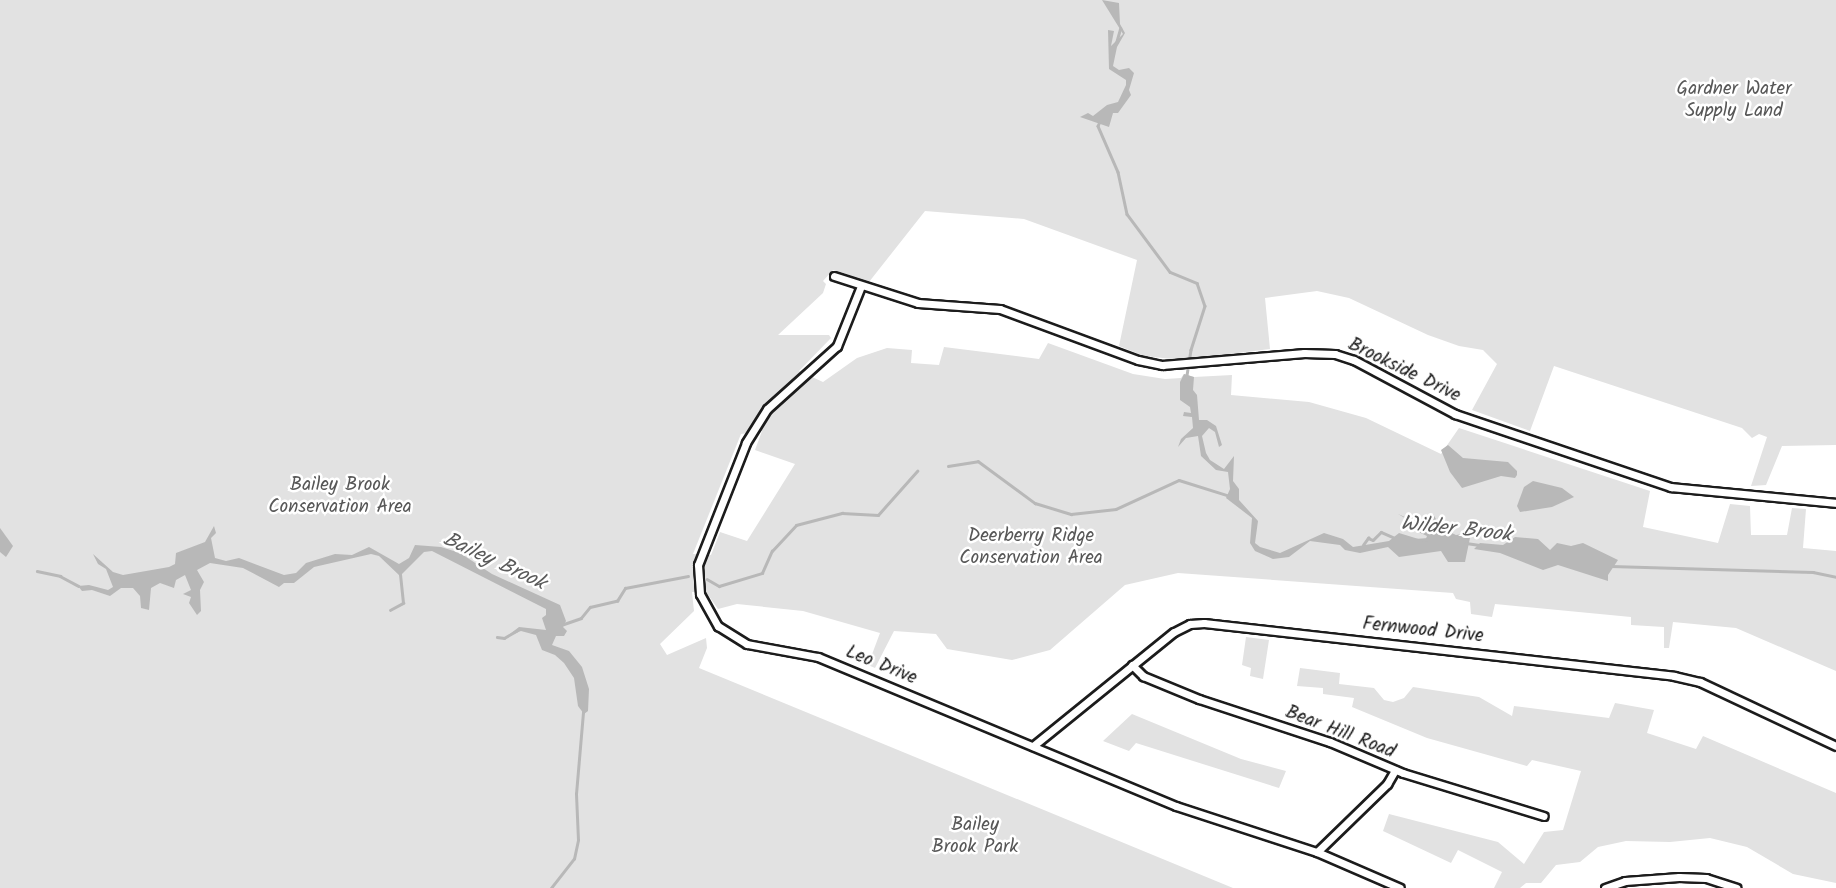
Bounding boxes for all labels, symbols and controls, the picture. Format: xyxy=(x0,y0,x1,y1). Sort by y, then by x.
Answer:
park label: Gardner Water Supply Land xyxy=(1677,79,1791,123)
street label: Brookside Drive xyxy=(1344,334,1464,408)
park label: Bailey Brook Conservation Area xyxy=(268,475,412,519)
water label: Wilder Brook xyxy=(1399,512,1513,548)
park label: Deerberry Ridge Conservation Area xyxy=(959,526,1103,570)
water label: Bailey Brook xyxy=(439,527,549,597)
street label: Fernwood Drive xyxy=(1361,613,1485,649)
street label: Leo Drive xyxy=(842,641,920,691)
street label: Bear Hill Road xyxy=(1282,702,1398,764)
park label: Bailey Brook Park xyxy=(932,815,1018,859)

